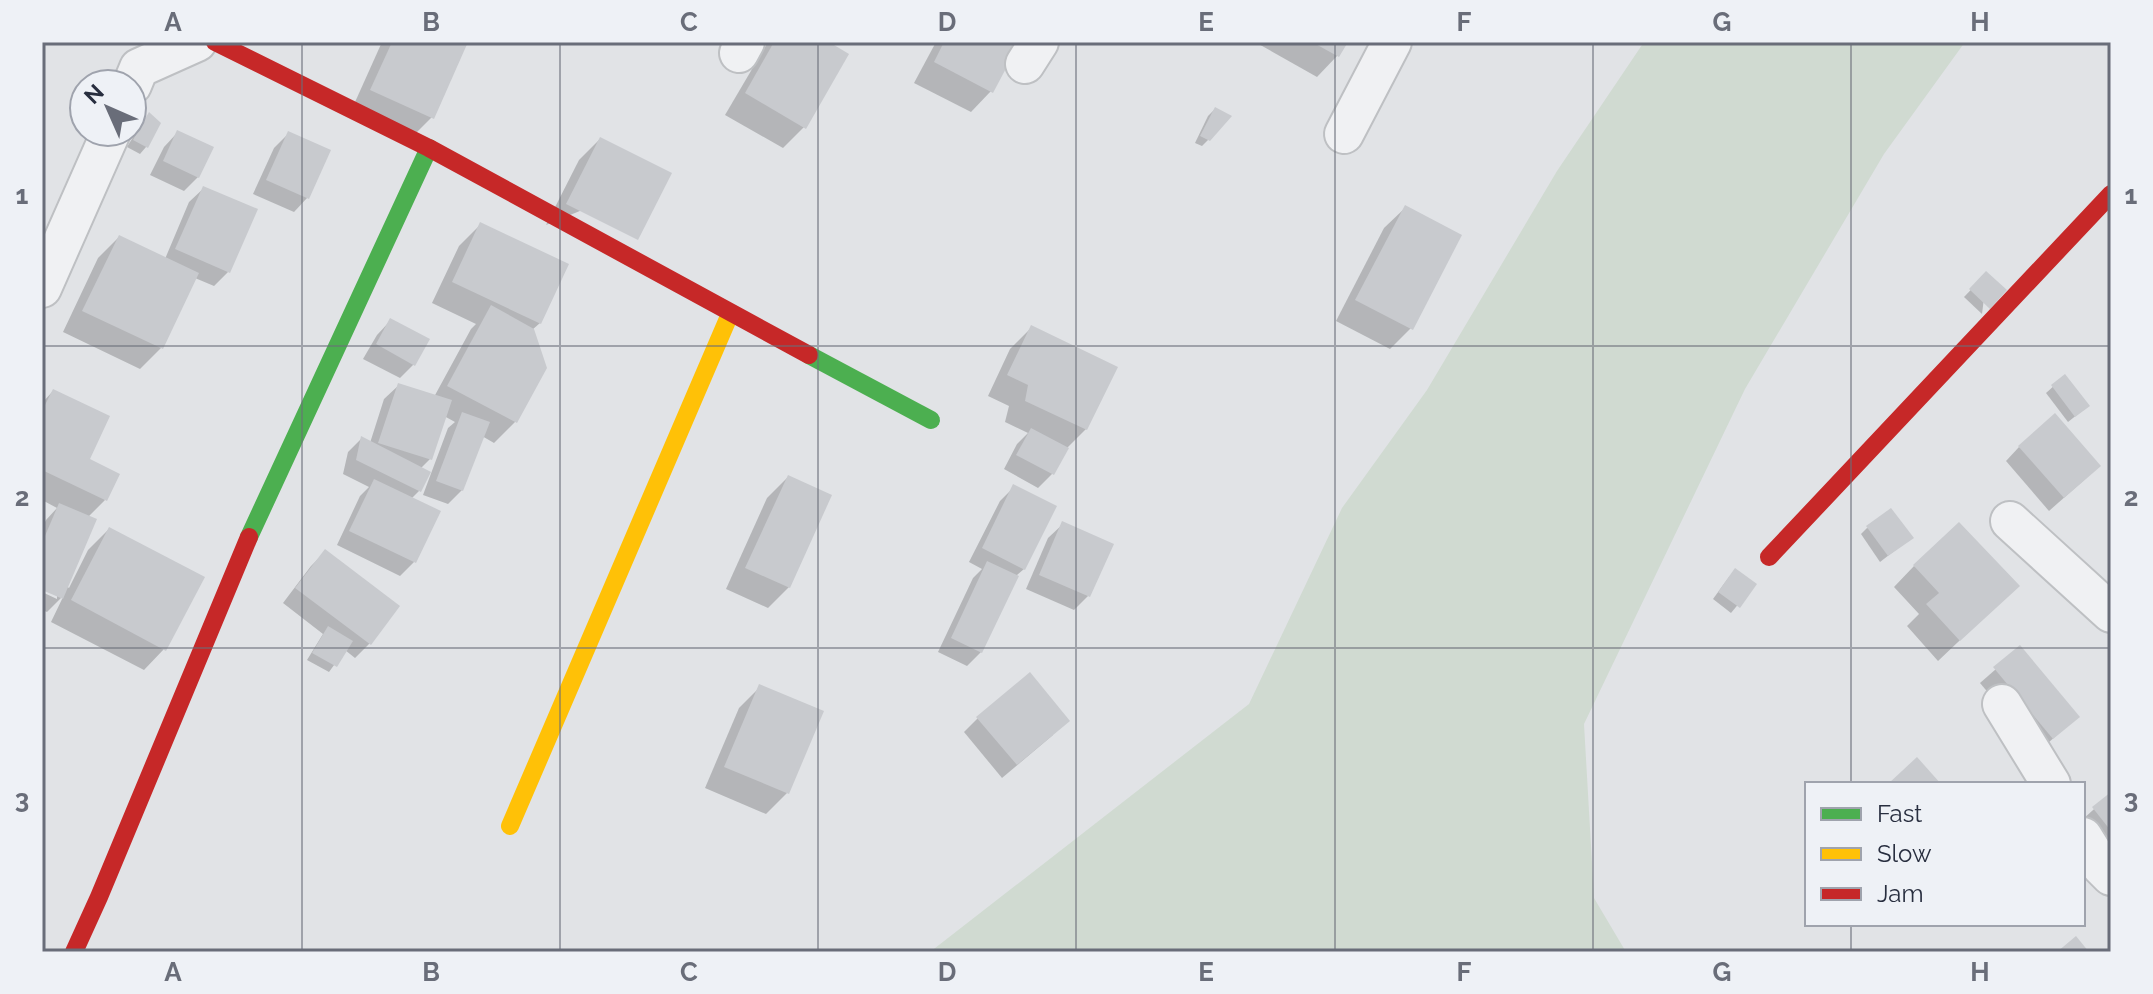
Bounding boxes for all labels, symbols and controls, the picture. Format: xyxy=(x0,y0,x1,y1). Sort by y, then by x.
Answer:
text: A xyxy=(164,7,182,37)
text: B xyxy=(422,7,440,37)
text: C xyxy=(680,7,698,37)
text: D xyxy=(938,7,956,37)
text: E xyxy=(1198,7,1214,37)
text: F xyxy=(1457,7,1472,37)
text: G xyxy=(1713,7,1731,37)
text: H xyxy=(1970,7,1990,37)
north arrow xyxy=(68,68,148,148)
text: N xyxy=(79,79,109,109)
text: 1 xyxy=(16,180,29,210)
text: 1 xyxy=(2125,180,2138,210)
text: 2 xyxy=(15,482,29,512)
text: 2 xyxy=(2124,482,2138,512)
legend xyxy=(1805,782,2085,926)
text: 3 xyxy=(15,784,29,814)
text: 3 xyxy=(2124,784,2138,814)
text: Fast xyxy=(1877,799,1922,828)
text: Slow xyxy=(1877,839,1932,868)
text: Jam xyxy=(1877,879,1923,908)
text: A xyxy=(164,957,182,987)
text: B xyxy=(422,957,440,987)
text: C xyxy=(680,957,698,987)
text: D xyxy=(938,957,956,987)
text: E xyxy=(1198,957,1214,987)
text: F xyxy=(1457,957,1472,987)
text: G xyxy=(1713,957,1731,987)
text: H xyxy=(1970,957,1990,987)

